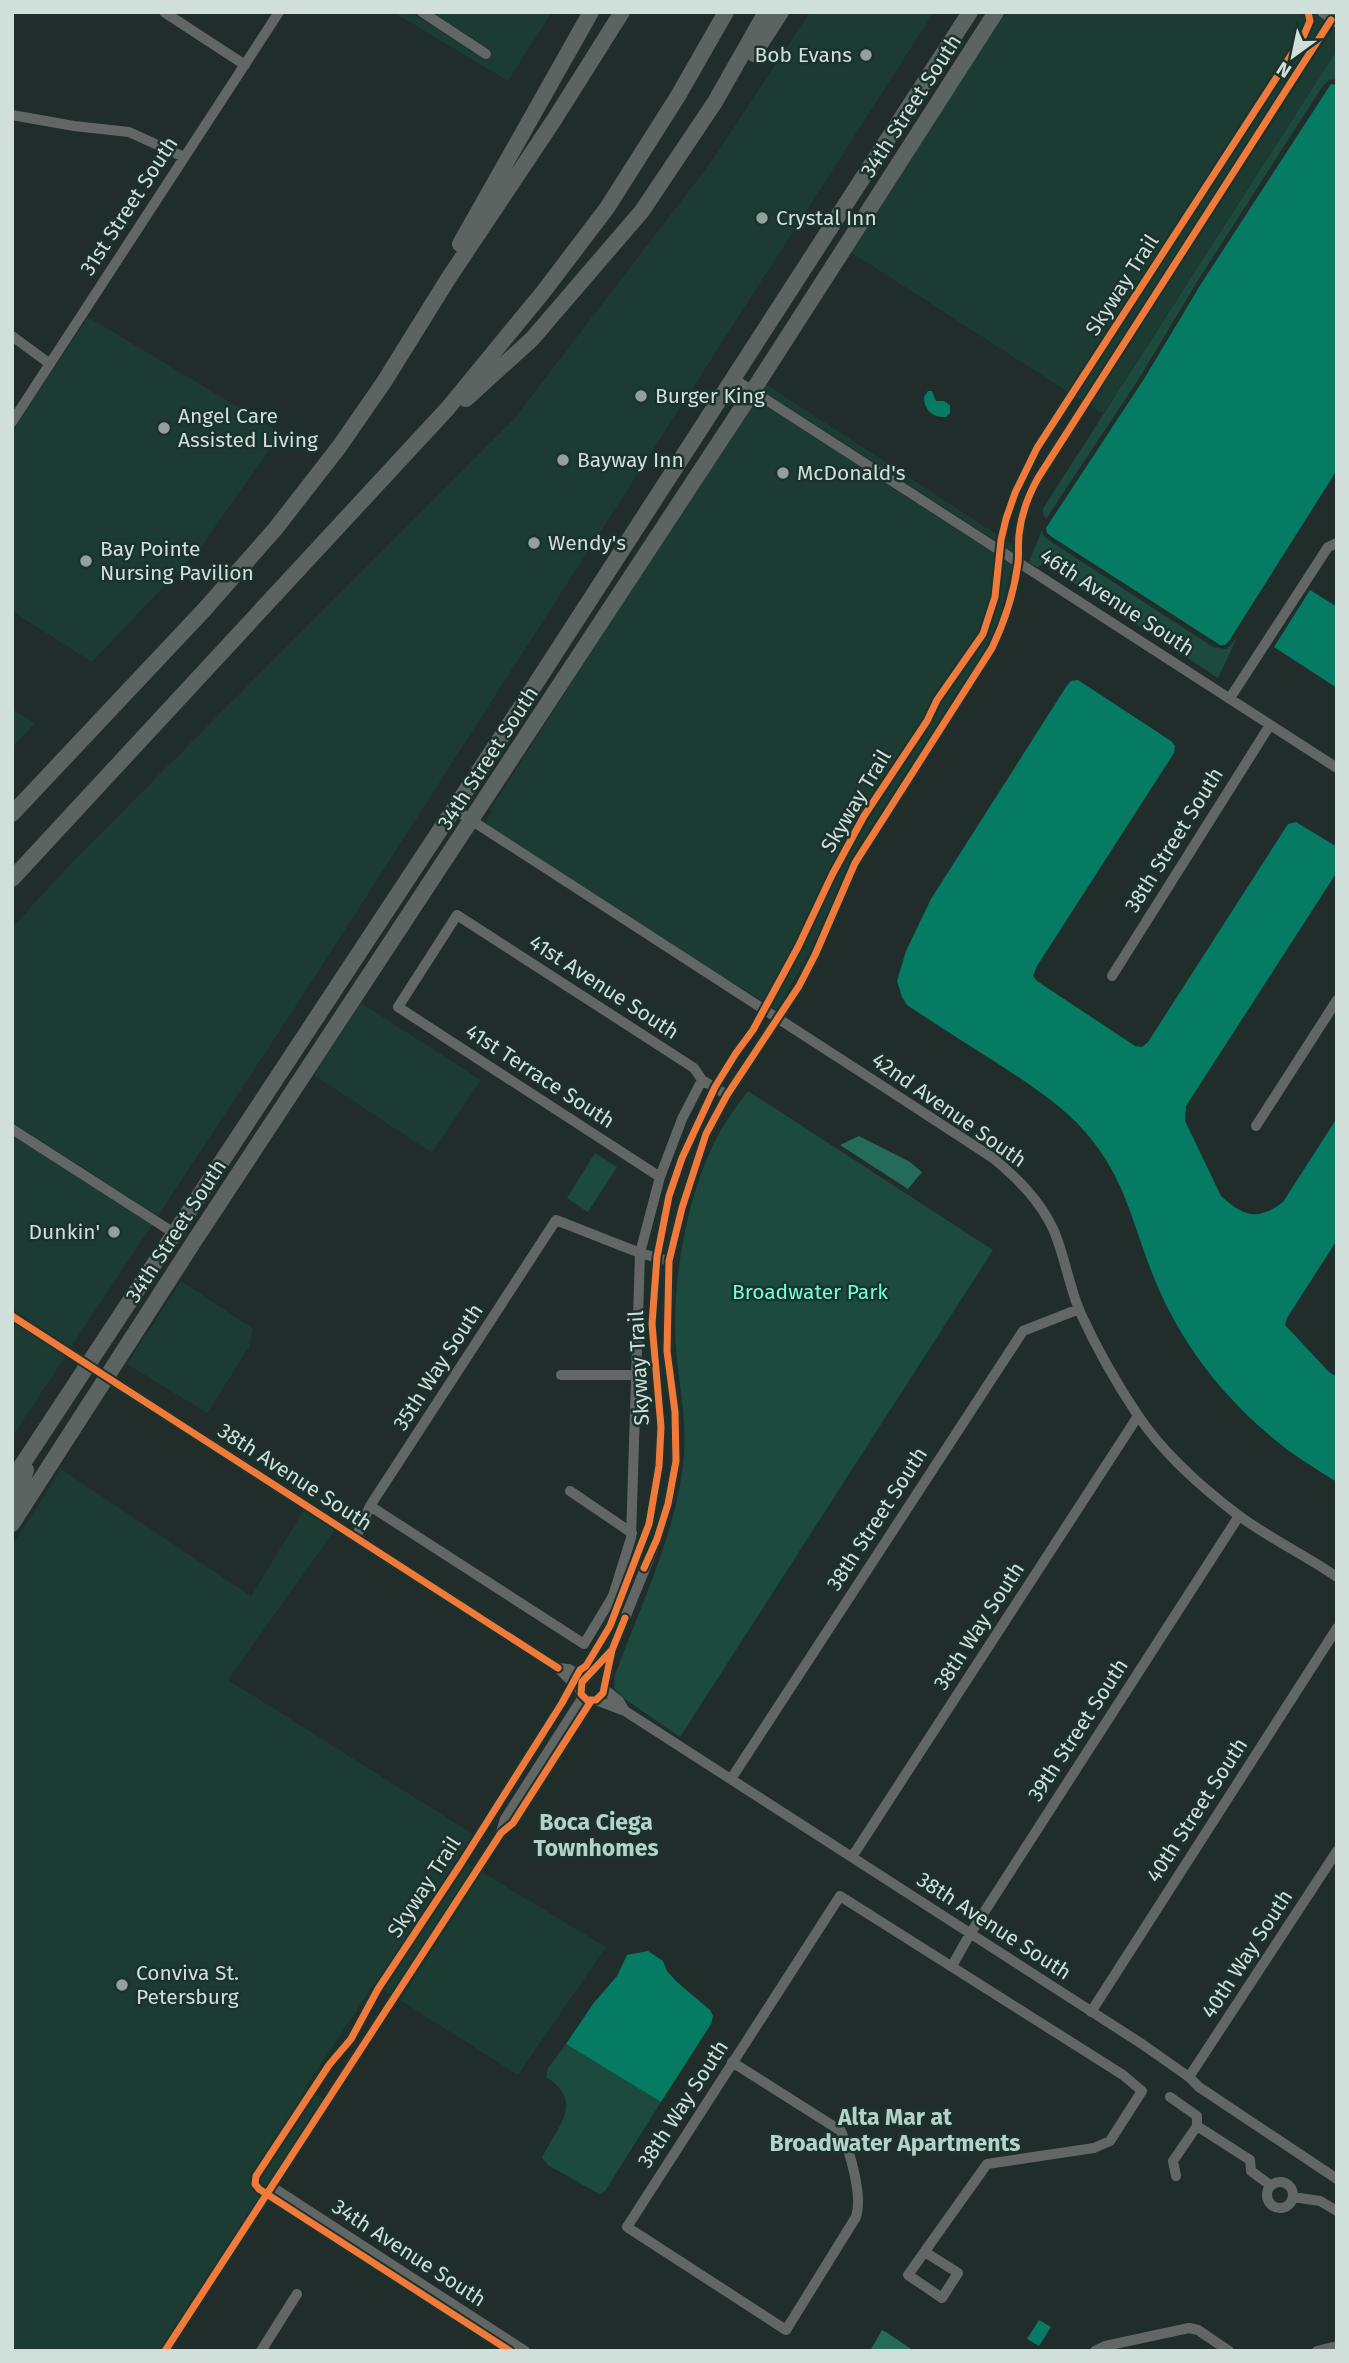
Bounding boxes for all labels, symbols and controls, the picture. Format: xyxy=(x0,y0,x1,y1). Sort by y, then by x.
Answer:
north arrow xyxy=(1258,21,1328,91)
street label: 34th Street South xyxy=(855,30,967,182)
place label: Bob Evans xyxy=(755,42,852,68)
marker: Bob Evans xyxy=(858,47,874,63)
text: N xyxy=(1272,57,1296,83)
street label: 31st Street South xyxy=(74,132,184,280)
place label: Crystal Inn xyxy=(776,205,877,231)
marker: Crystal Inn xyxy=(754,210,770,226)
street label: Skyway Trail xyxy=(1080,230,1164,340)
place label: Burger King xyxy=(655,383,765,409)
marker: Burger King xyxy=(633,388,649,404)
place label: Angel Care Assisted Living xyxy=(178,403,318,453)
marker: Angel Care Assisted Living xyxy=(156,420,172,436)
place label: Bayway Inn xyxy=(577,447,684,473)
marker: Bayway Inn xyxy=(555,452,571,468)
place label: McDonald's xyxy=(797,460,906,486)
marker: McDonald's xyxy=(775,465,791,481)
place label: Wendy's xyxy=(548,530,626,556)
marker: Wendy's xyxy=(526,535,542,551)
place label: Bay Pointe Nursing Pavilion xyxy=(100,536,254,586)
street label: 46th Avenue South xyxy=(1035,542,1199,662)
marker: Bay Pointe Nursing Pavilion xyxy=(78,553,94,569)
street label: 34th Street South xyxy=(432,682,544,834)
street label: Skyway Trail xyxy=(815,745,897,857)
street label: 38th Street South xyxy=(1119,763,1229,917)
street label: 41st Avenue South xyxy=(524,929,684,1045)
street label: 41st Terrace South xyxy=(461,1018,619,1134)
street label: 42nd Avenue South xyxy=(867,1047,1031,1173)
street label: 34th Street South xyxy=(120,1155,232,1307)
place label: Dunkin' xyxy=(29,1219,100,1245)
marker: Dunkin' xyxy=(106,1224,122,1240)
park label: Broadwater Park xyxy=(732,1279,888,1305)
street label: 35th Way South xyxy=(387,1299,489,1435)
street label: Skyway Trail xyxy=(623,1310,655,1426)
street label: 38th Avenue South xyxy=(213,1417,377,1537)
street label: 38th Street South xyxy=(821,1442,933,1596)
street label: 38th Way South xyxy=(928,1557,1030,1695)
street label: 39th Street South xyxy=(1022,1654,1134,1806)
street label: 40th Street South xyxy=(1141,1733,1253,1887)
district label: Boca Ciega Townhomes xyxy=(533,1808,659,1862)
street label: Skyway Trail xyxy=(382,1832,466,1942)
street label: 38th Avenue South xyxy=(912,1866,1076,1986)
street label: 40th Way South xyxy=(1196,1885,1298,2023)
place label: Conviva St. Petersburg xyxy=(136,1960,239,2010)
marker: Conviva St. Petersburg xyxy=(114,1977,130,1993)
street label: 38th Way South xyxy=(632,2035,734,2173)
district label: Alta Mar at Broadwater Apartments xyxy=(770,2103,1020,2157)
street label: 34th Avenue South xyxy=(327,2194,491,2312)

